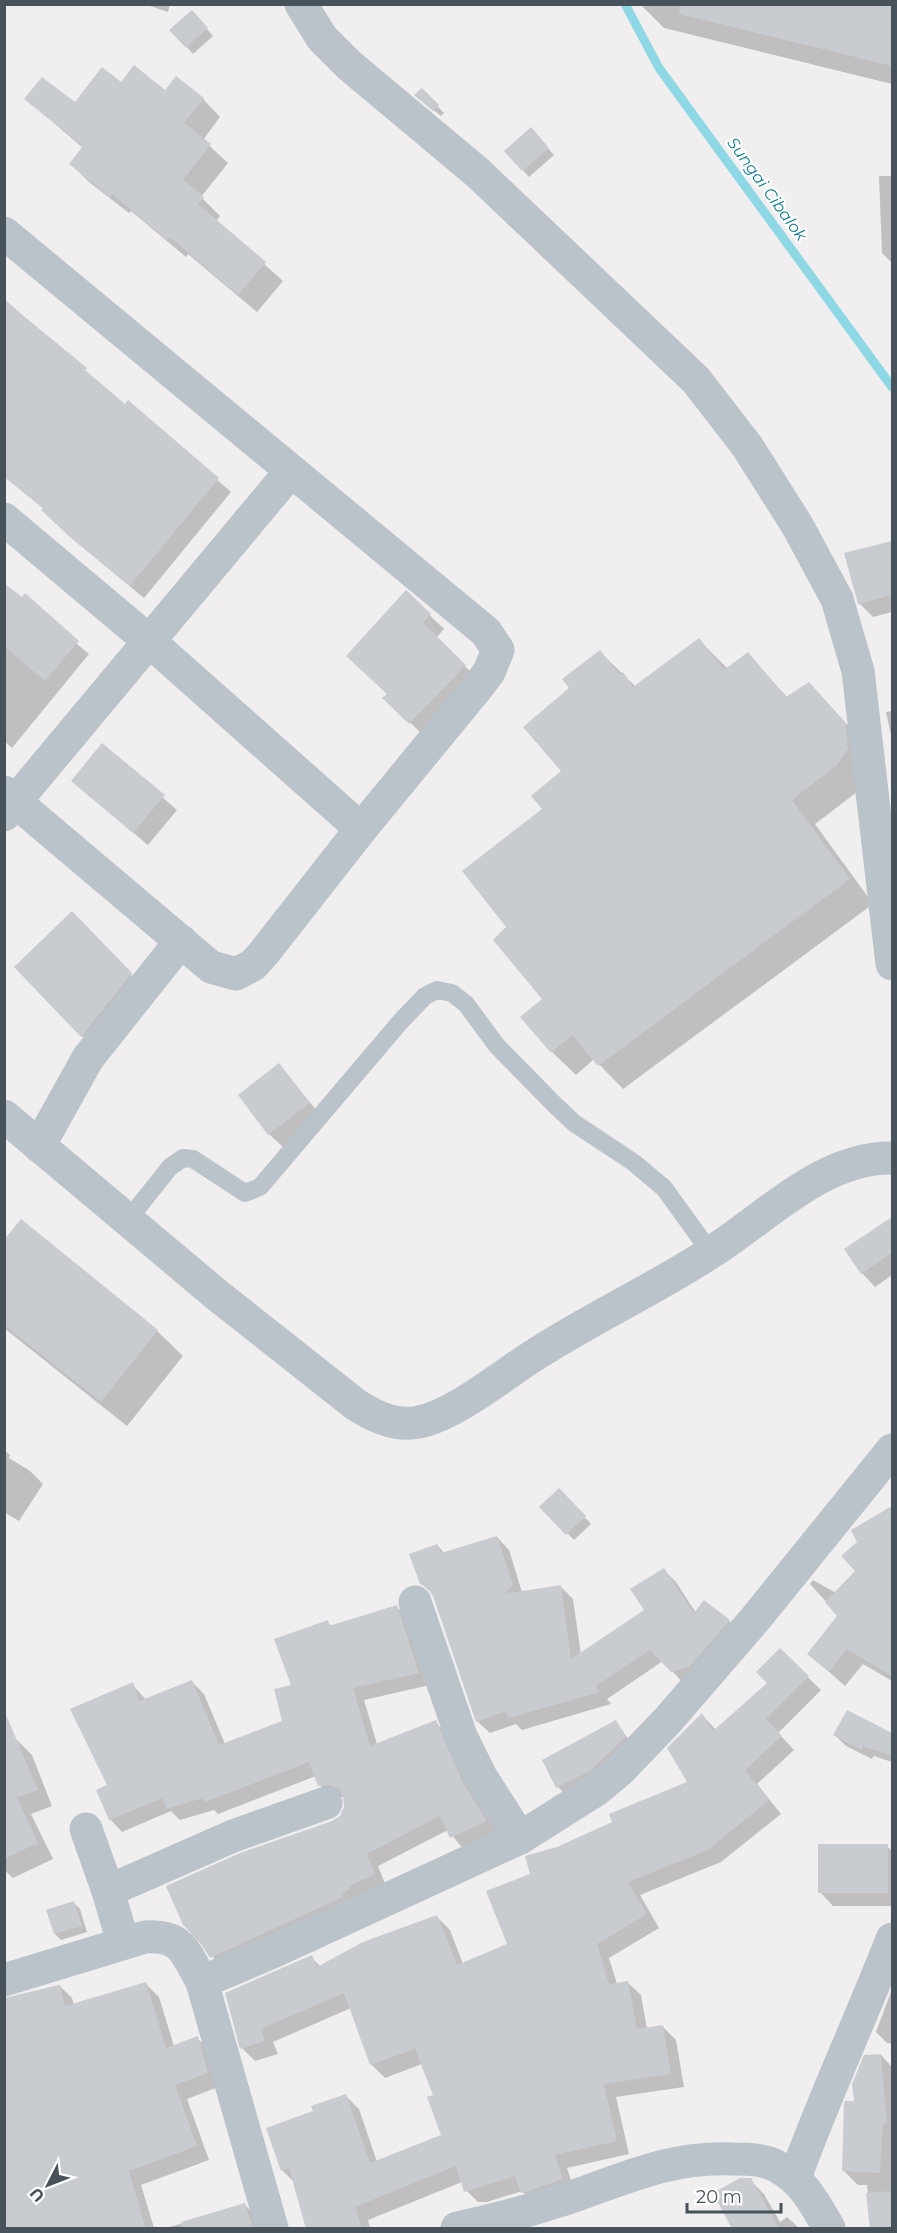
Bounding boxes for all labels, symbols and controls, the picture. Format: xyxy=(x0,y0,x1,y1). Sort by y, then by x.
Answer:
water label: Sungai Cibalok xyxy=(723,134,812,246)
north arrow xyxy=(18,2155,78,2215)
scale bar xyxy=(687,2176,782,2214)
text: U xyxy=(26,2184,49,2206)
text: 20 m xyxy=(696,2186,742,2208)

